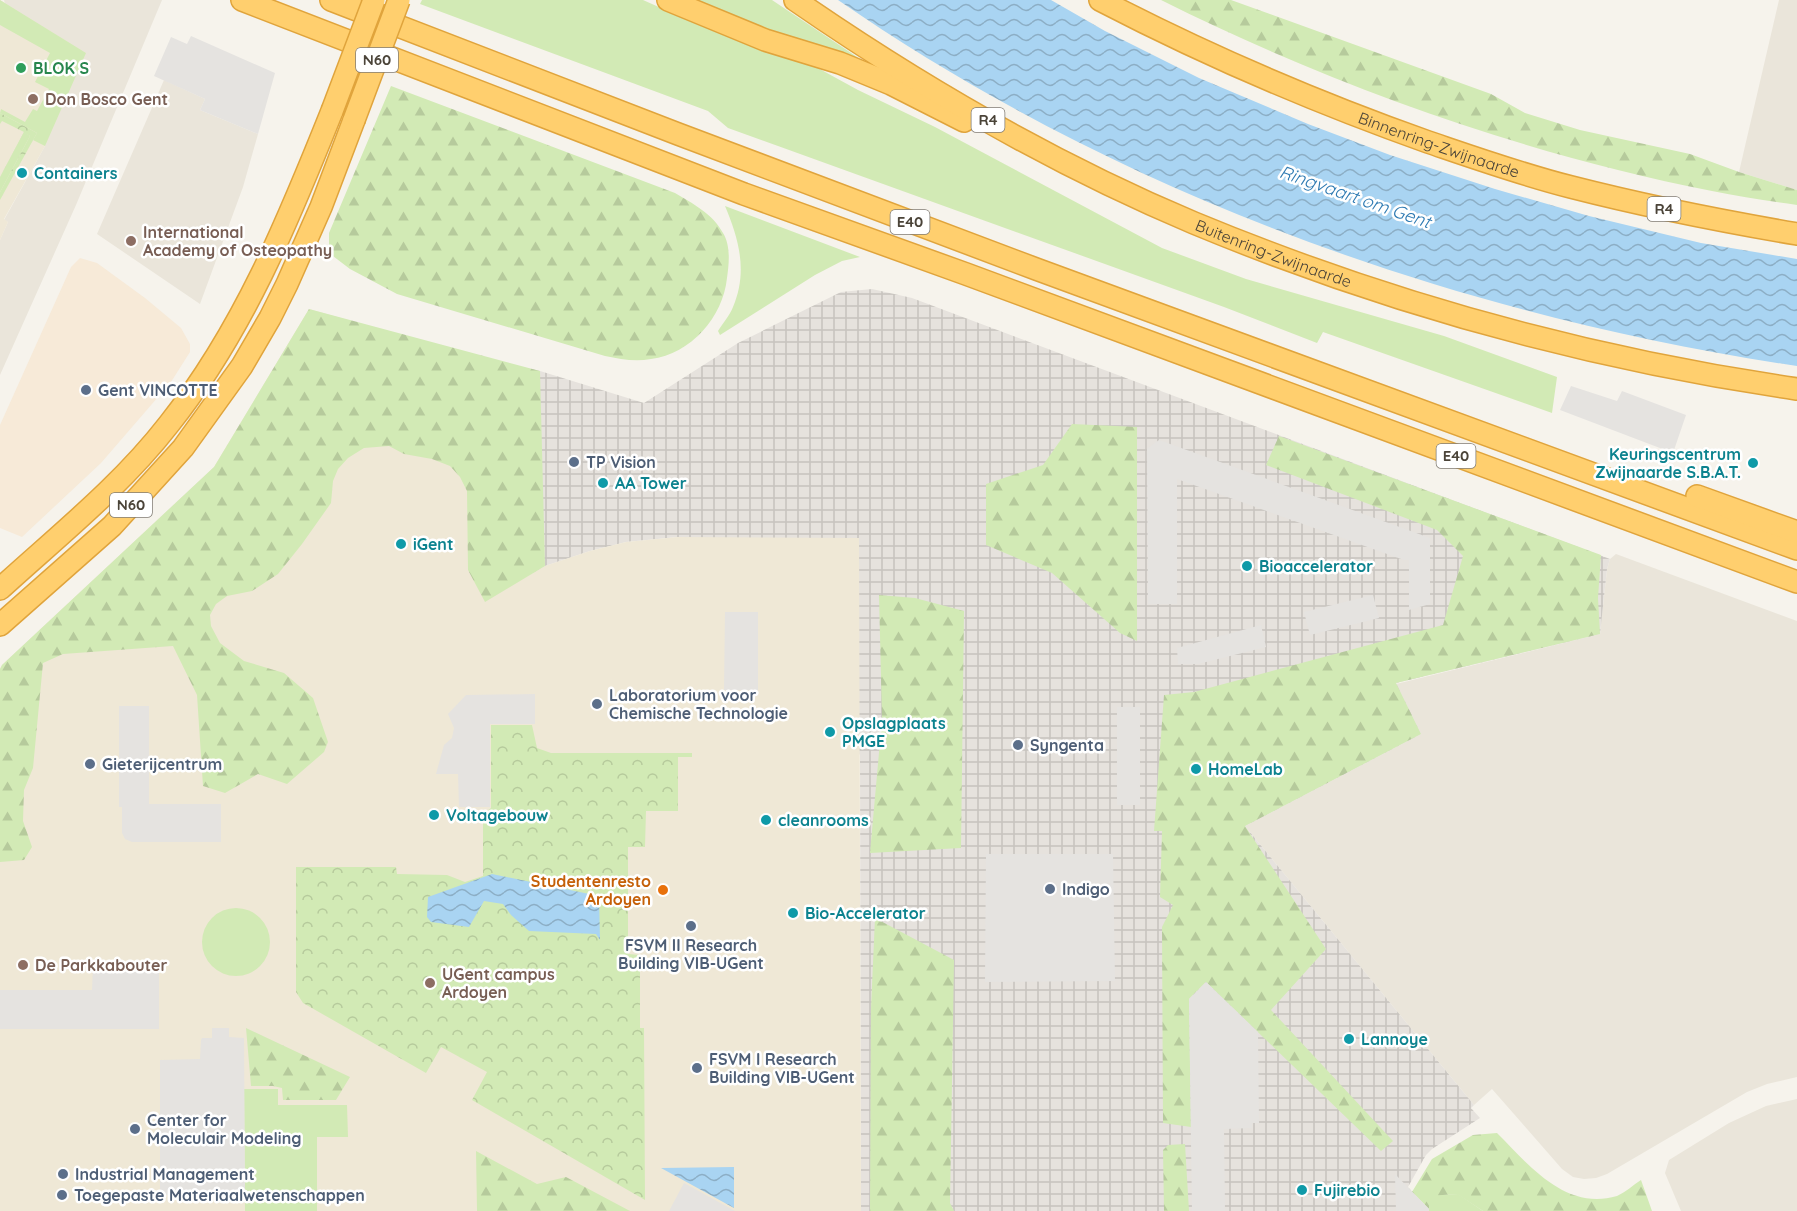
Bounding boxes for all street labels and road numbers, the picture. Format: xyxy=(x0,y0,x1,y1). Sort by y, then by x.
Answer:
road number: N60 xyxy=(356,48,398,72)
street label: Binnenring-Zwijnaarde xyxy=(1356,107,1522,182)
road number: R4 xyxy=(972,108,1004,132)
road number: R4 xyxy=(1648,197,1680,221)
road number: E40 xyxy=(890,210,930,234)
street label: Buitenring-Zwijnaarde xyxy=(1193,215,1354,292)
road number: E40 xyxy=(1436,444,1476,468)
road number: N60 xyxy=(110,493,152,517)

